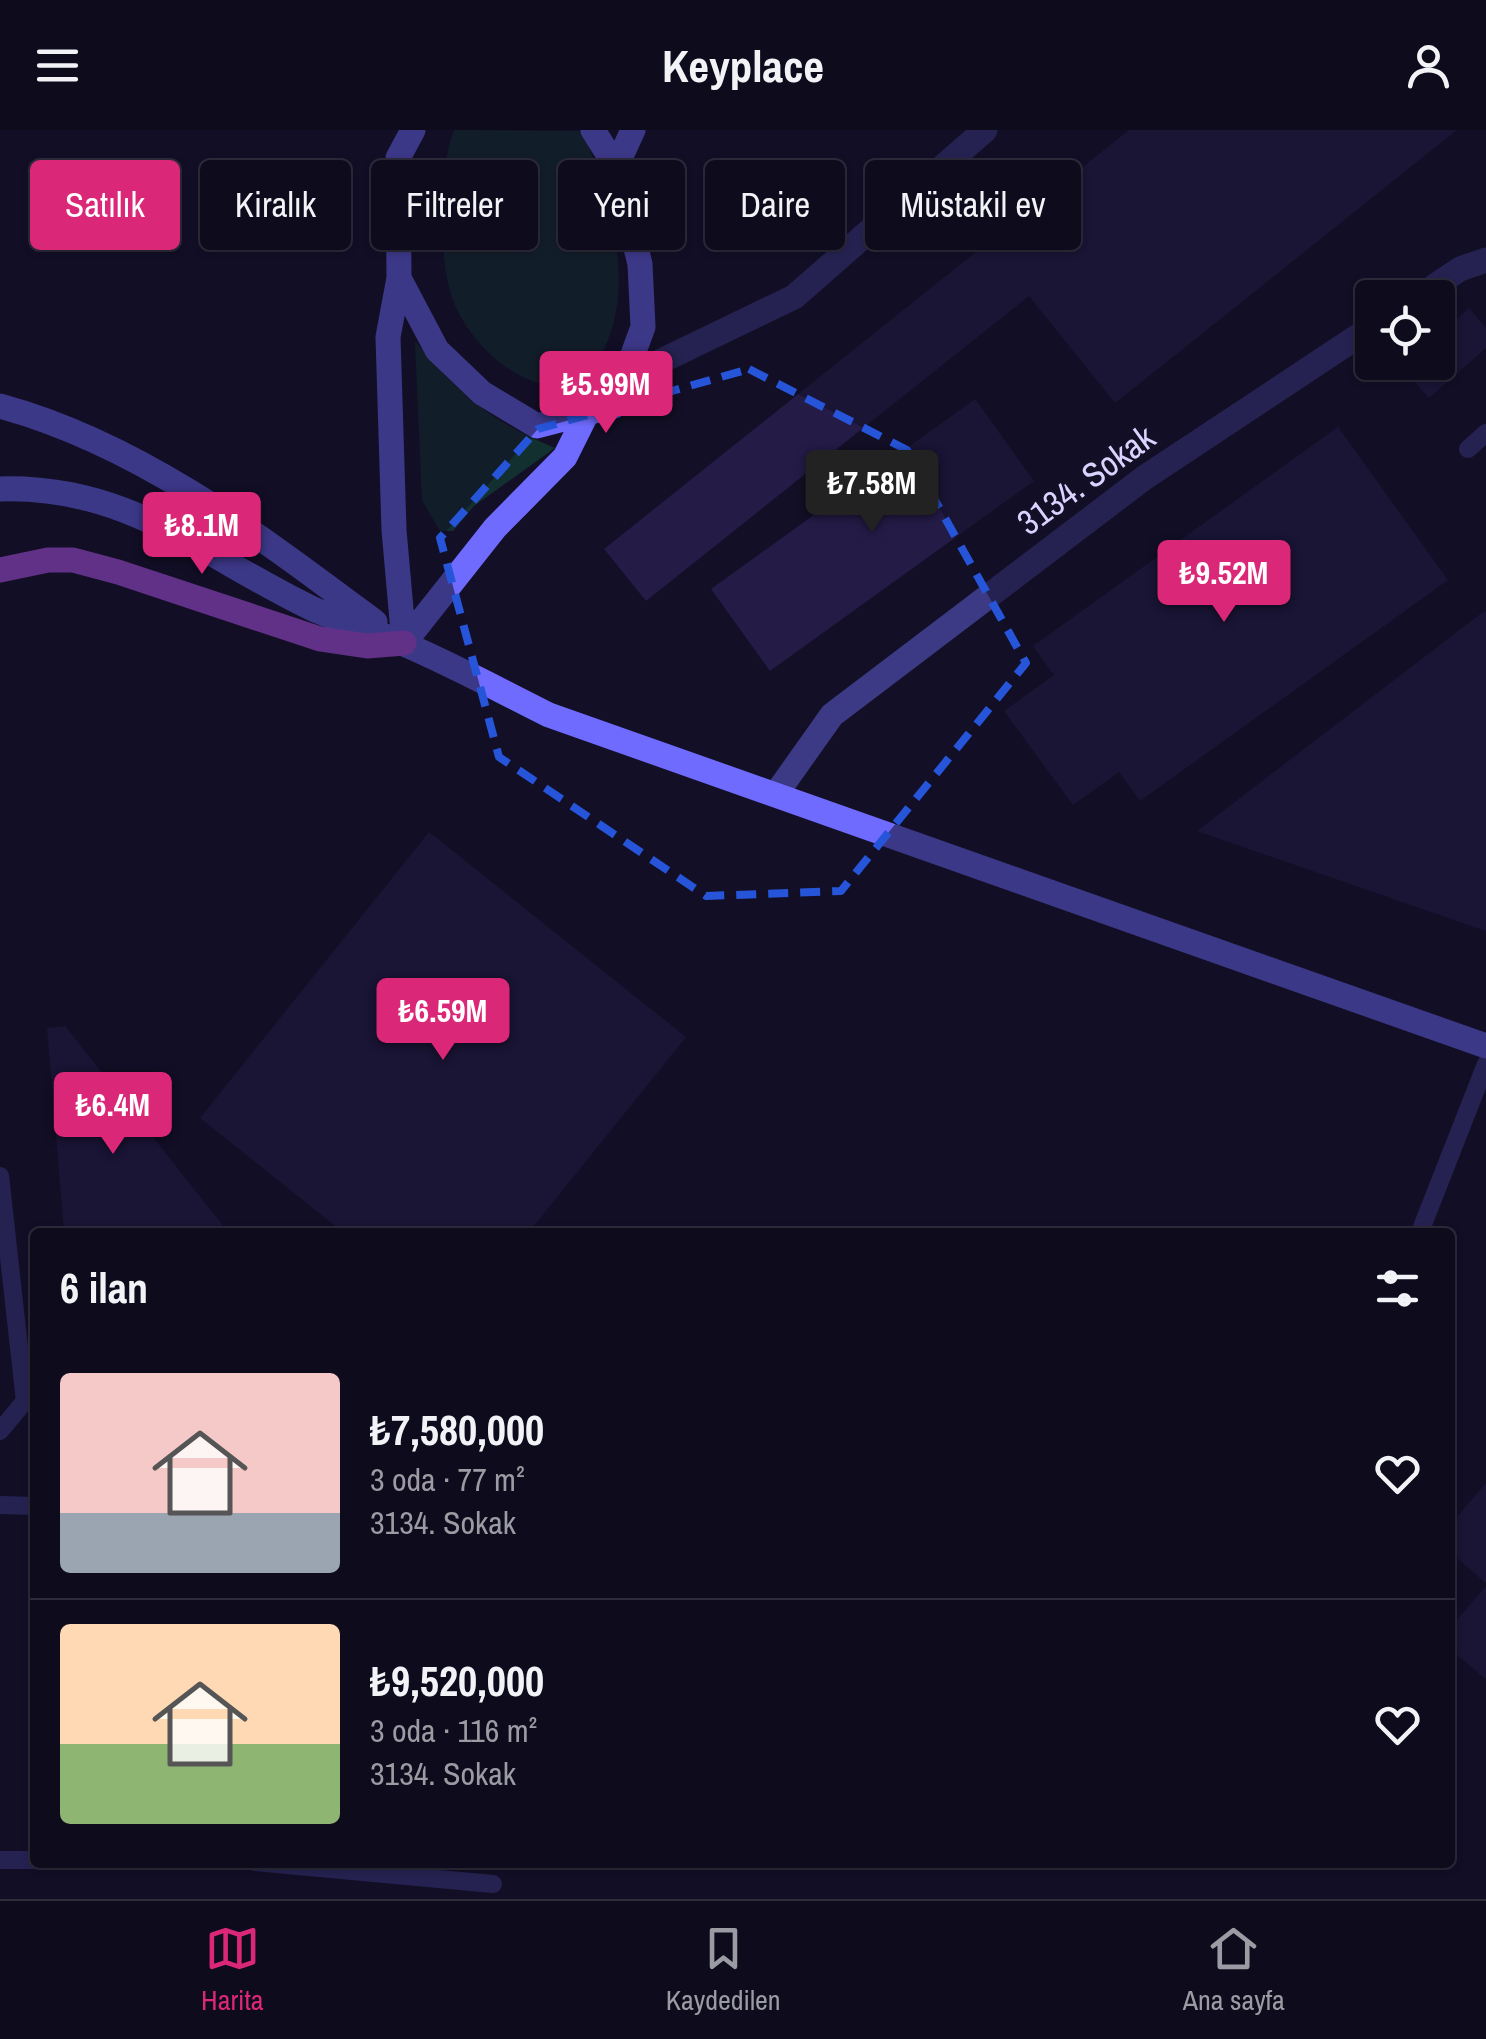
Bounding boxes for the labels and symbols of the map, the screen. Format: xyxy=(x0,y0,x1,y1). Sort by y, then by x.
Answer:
pin: ₺5.99M xyxy=(525,351,687,436)
street label: 3134. Sokak xyxy=(1007,413,1165,546)
pin: ₺7.58M xyxy=(791,450,953,535)
pin: ₺8.1M xyxy=(132,492,272,577)
pin: ₺9.52M xyxy=(1143,540,1305,625)
pin: ₺6.59M xyxy=(362,978,524,1063)
pin: ₺6.4M xyxy=(43,1072,183,1157)

